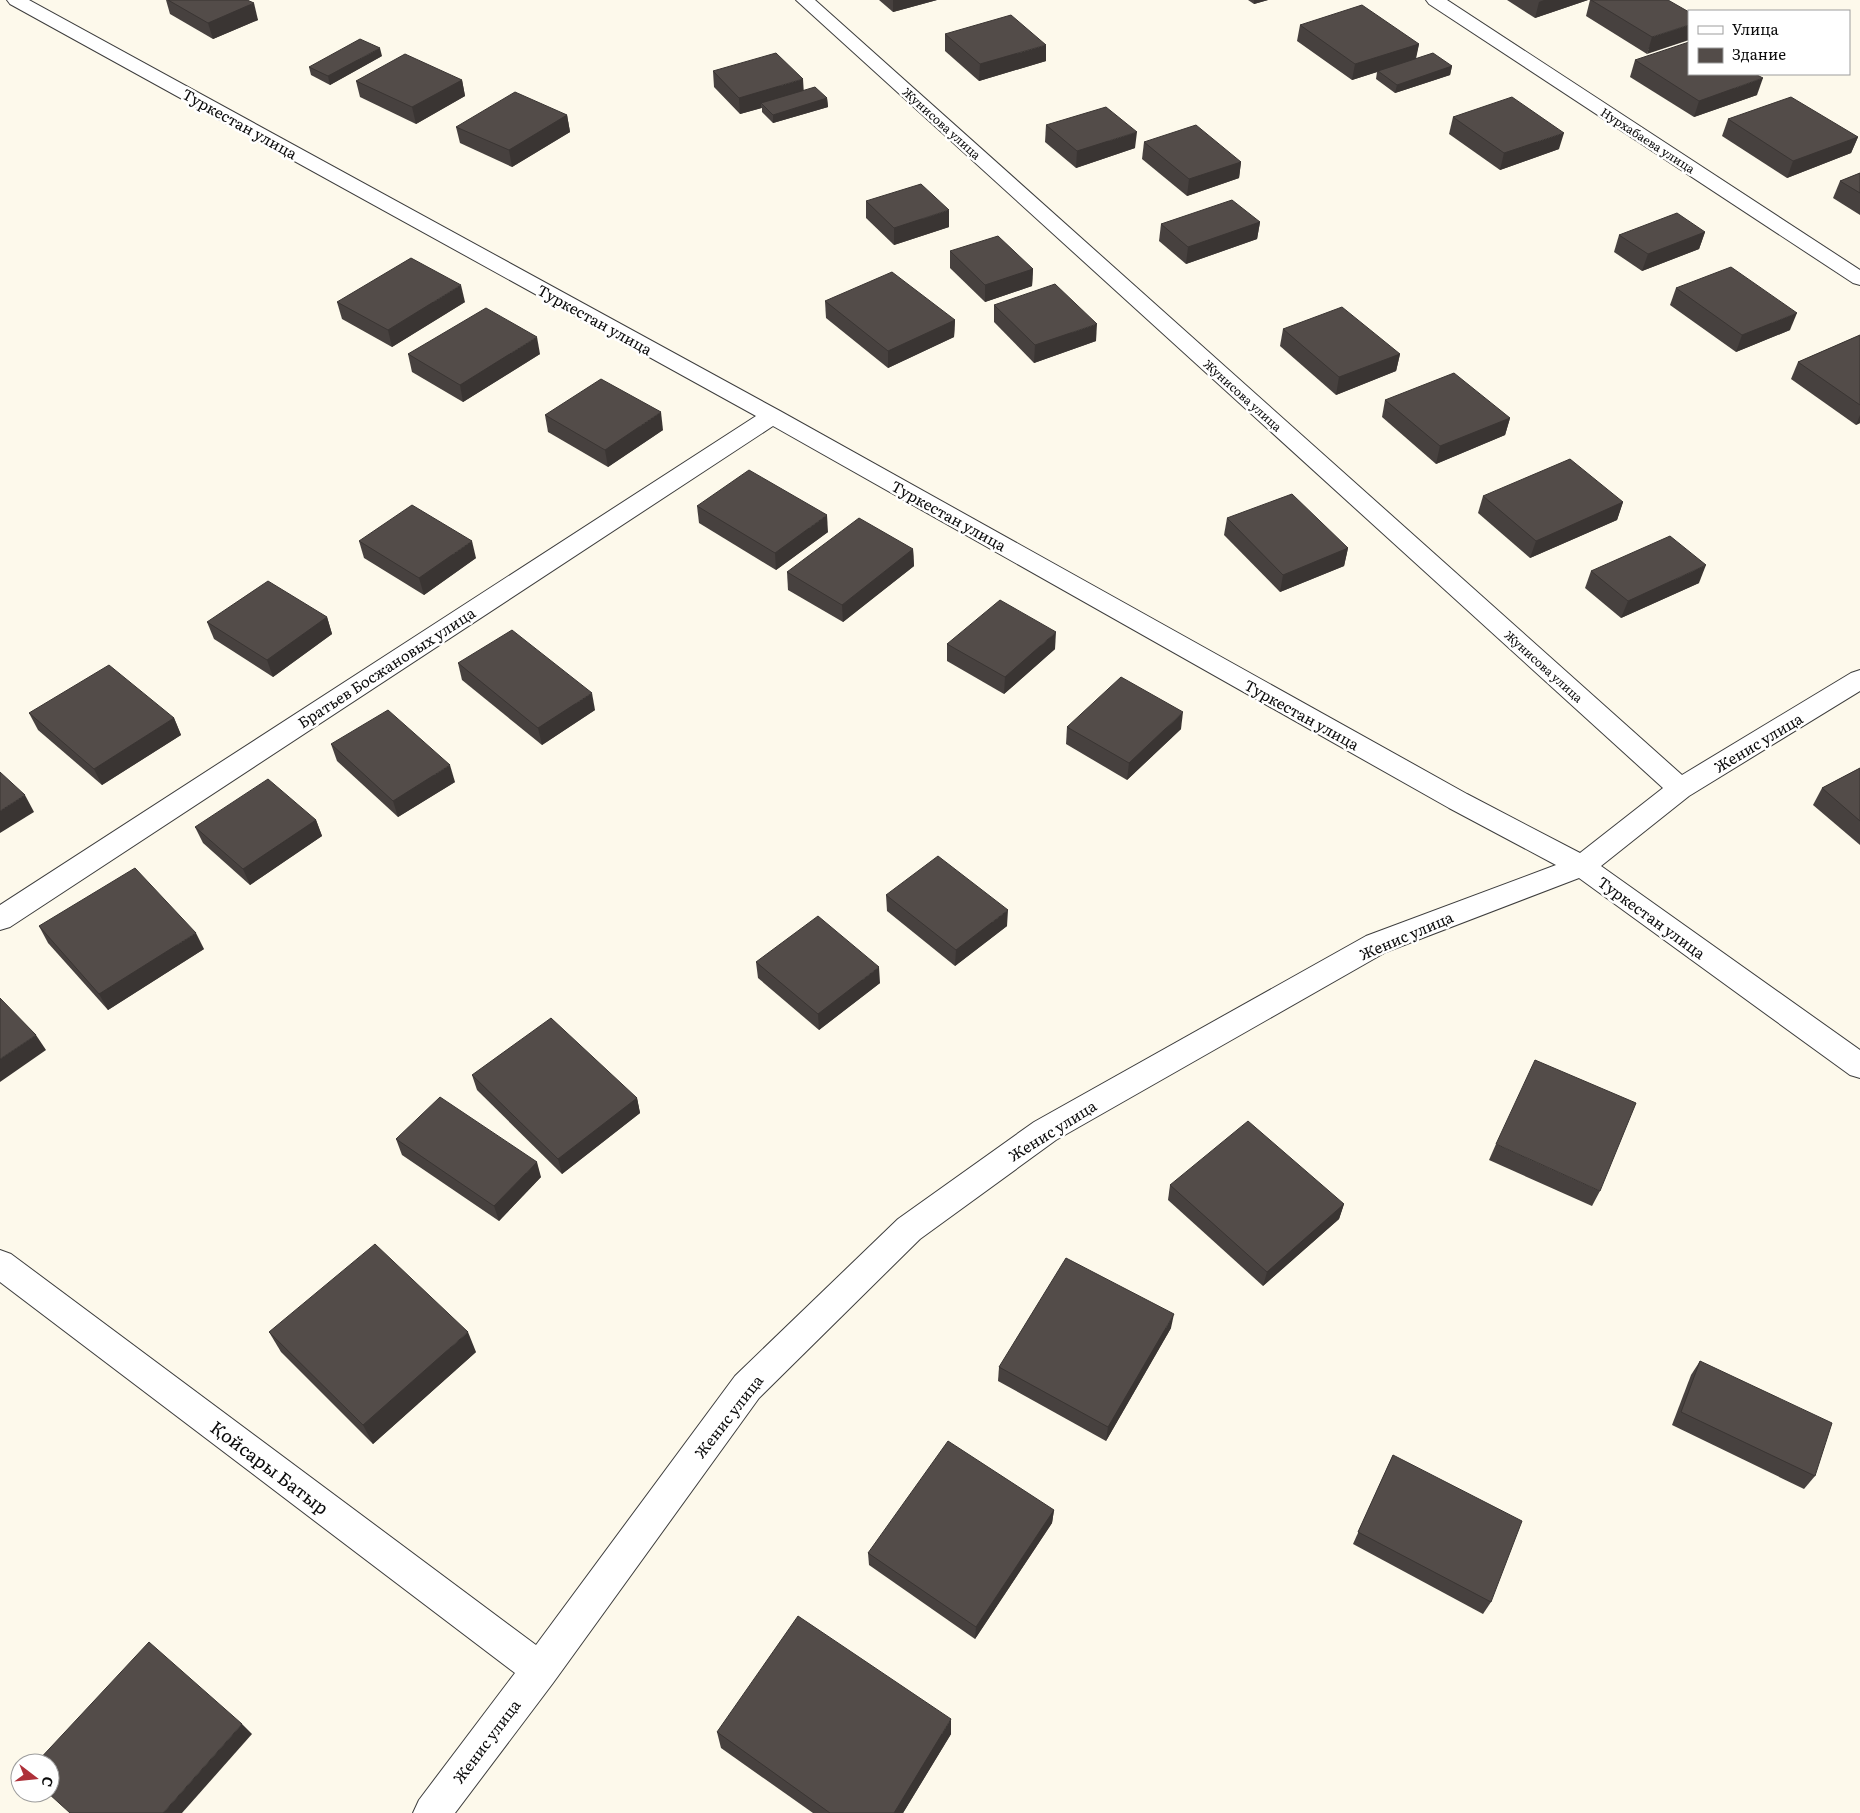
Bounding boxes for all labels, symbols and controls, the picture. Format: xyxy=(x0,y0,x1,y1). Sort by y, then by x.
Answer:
legend xyxy=(1688,10,1850,75)
text: Улица xyxy=(1732,17,1780,40)
text: Здание xyxy=(1732,42,1786,65)
street label: Туркестан улица xyxy=(178,82,303,165)
street label: Жунисова улица xyxy=(899,83,986,164)
street label: Нурхабаева улица xyxy=(1597,103,1699,178)
street label: Туркестан улица xyxy=(533,278,658,361)
street label: Жунисова улица xyxy=(1200,355,1287,436)
street label: Туркестан улица xyxy=(887,474,1012,557)
street label: Братьев Босжановых улица xyxy=(293,600,480,733)
street label: Жунисова улица xyxy=(1501,626,1588,707)
street label: Туркестан улица xyxy=(1240,673,1365,756)
street label: Женис улица xyxy=(1709,706,1808,778)
street label: Туркестан улица xyxy=(1593,870,1711,965)
street label: Женис улица xyxy=(1355,905,1457,965)
street label: Женис улица xyxy=(1004,1093,1101,1166)
street label: Женис улица xyxy=(688,1369,768,1462)
street label: Қойсары Батыр xyxy=(205,1413,335,1521)
street label: Женис улица xyxy=(447,1693,526,1788)
north arrow xyxy=(10,1753,60,1803)
text: С xyxy=(37,1774,59,1789)

